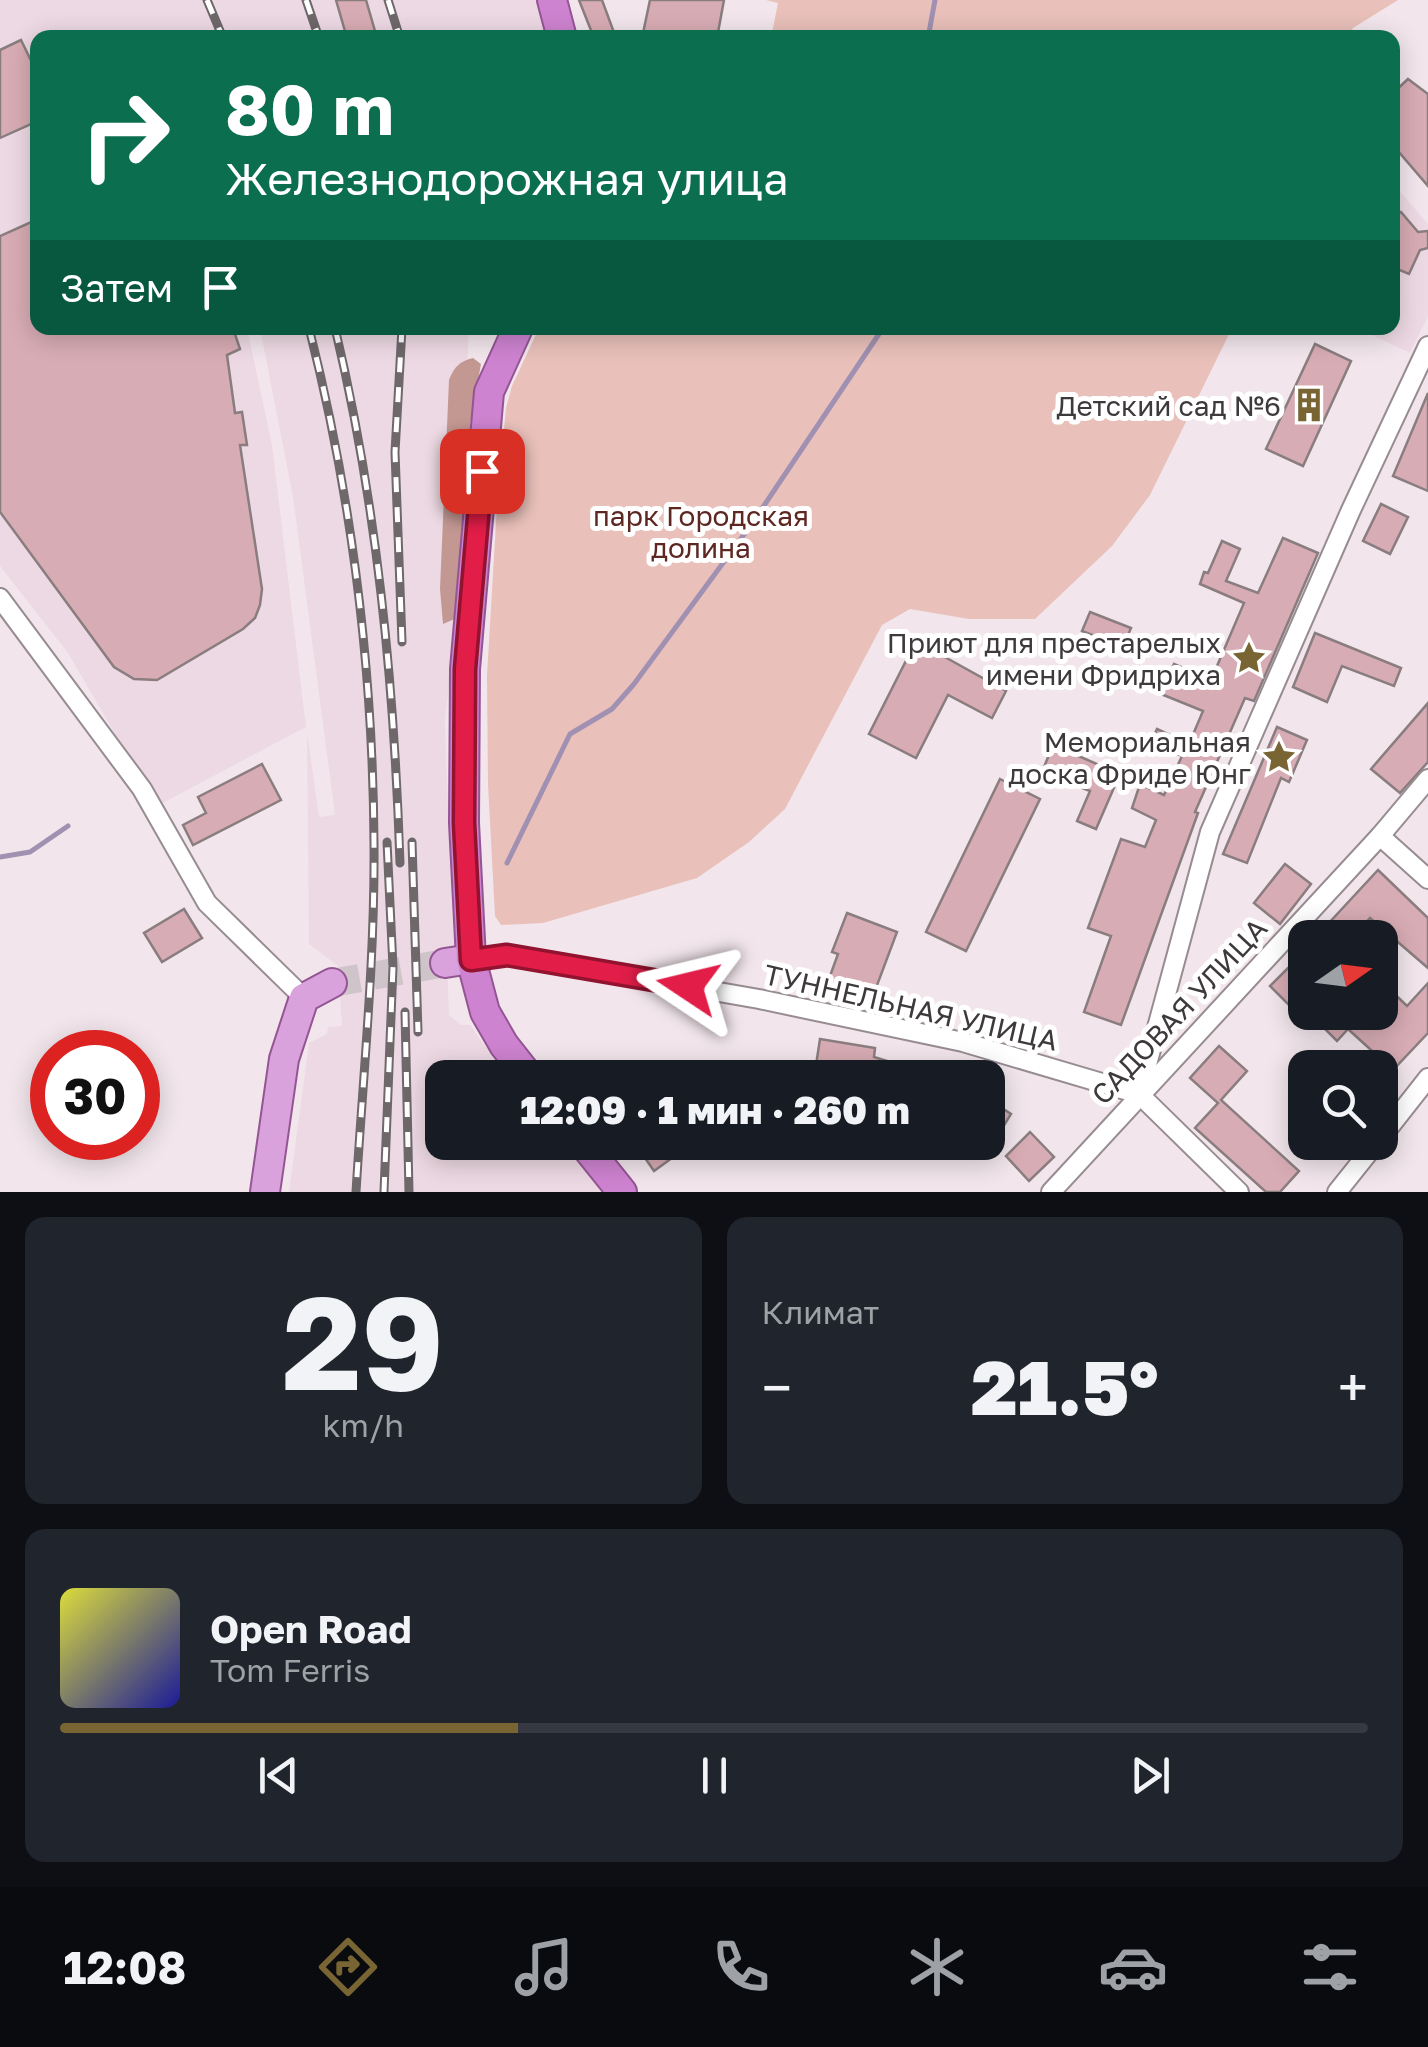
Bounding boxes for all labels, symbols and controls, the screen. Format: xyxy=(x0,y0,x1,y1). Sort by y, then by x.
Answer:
text: 80 m xyxy=(225,66,394,150)
icon: right xyxy=(60,70,190,200)
text: Железнодорожная улица xyxy=(225,151,789,205)
icon: arrive xyxy=(193,260,248,315)
text: Затем xyxy=(60,265,173,310)
building icon: Детский сад №6 xyxy=(1290,386,1328,424)
place label: Детский сад №6 xyxy=(1056,389,1281,422)
pin xyxy=(440,429,525,514)
icon: arrive xyxy=(455,444,510,499)
park label: парк Городская долина xyxy=(593,499,809,564)
place label: Приют для престарелых имени Фридриха xyxy=(887,626,1221,691)
place icon: Приют для престарелых имени Фридриха xyxy=(1230,639,1268,677)
place label: Мемориальная доска Фриде Юнг xyxy=(1008,725,1251,790)
place icon: Мемориальная доска Фриде Юнг xyxy=(1260,738,1298,776)
street label: САДОВАЯ УЛИЦА xyxy=(1085,911,1274,1111)
north arrow xyxy=(1288,920,1398,1030)
map controls xyxy=(1288,920,1398,1160)
position arrow xyxy=(636,934,740,1038)
street label: ТУННЕЛЬНАЯ УЛИЦА xyxy=(761,957,1061,1057)
speed limit sign: 30 xyxy=(30,1030,160,1160)
button: search xyxy=(1288,1050,1398,1160)
text: 12:09 · 1 мин · 260 m xyxy=(520,1087,910,1132)
text: 29 xyxy=(282,1263,444,1419)
text: Климат xyxy=(762,1293,879,1331)
text: 21.5° xyxy=(971,1341,1158,1432)
text: − xyxy=(762,1354,792,1420)
text: + xyxy=(1338,1354,1368,1420)
text: km/h xyxy=(323,1406,404,1444)
text: Open Road xyxy=(210,1606,412,1651)
text: Tom Ferris xyxy=(210,1651,370,1689)
icon: previous xyxy=(251,1748,306,1803)
icon: pause xyxy=(687,1748,742,1803)
icon: next xyxy=(1123,1748,1178,1803)
icon: directions xyxy=(313,1932,383,2002)
icon: music xyxy=(509,1932,579,2002)
icon: phone xyxy=(706,1932,776,2002)
icon: climate xyxy=(902,1932,972,2002)
icon: car xyxy=(1098,1932,1168,2002)
icon: filters xyxy=(1295,1932,1365,2002)
text: 12:08 xyxy=(63,1940,186,1994)

